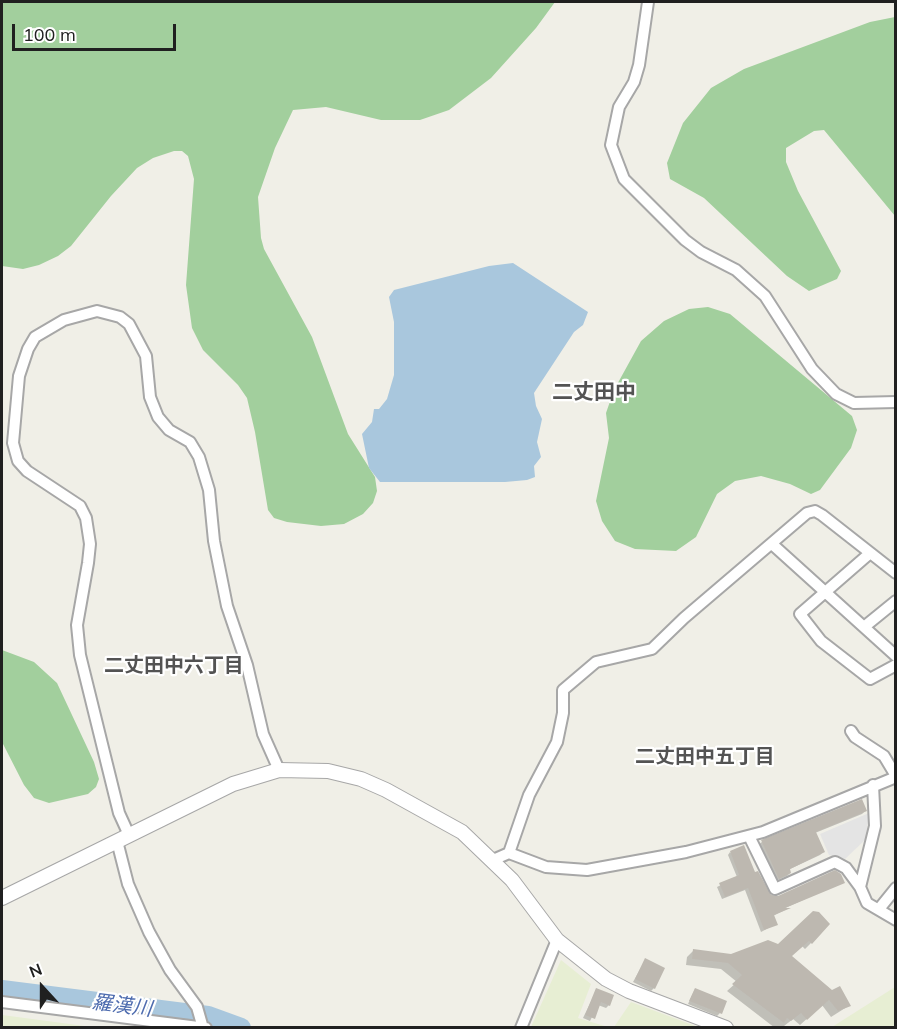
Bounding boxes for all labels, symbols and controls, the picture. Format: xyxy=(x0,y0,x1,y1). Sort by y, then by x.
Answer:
scale bar xyxy=(15,12,178,50)
text: 100 m xyxy=(23,23,76,46)
district label: 二丈田中 xyxy=(552,380,636,406)
district label: 二丈田中六丁目 xyxy=(104,654,244,678)
district label: 二丈田中五丁目 xyxy=(635,745,775,769)
north arrow xyxy=(12,957,72,1017)
text: N xyxy=(26,959,45,982)
water label: 羅漢川 xyxy=(91,990,153,1022)

